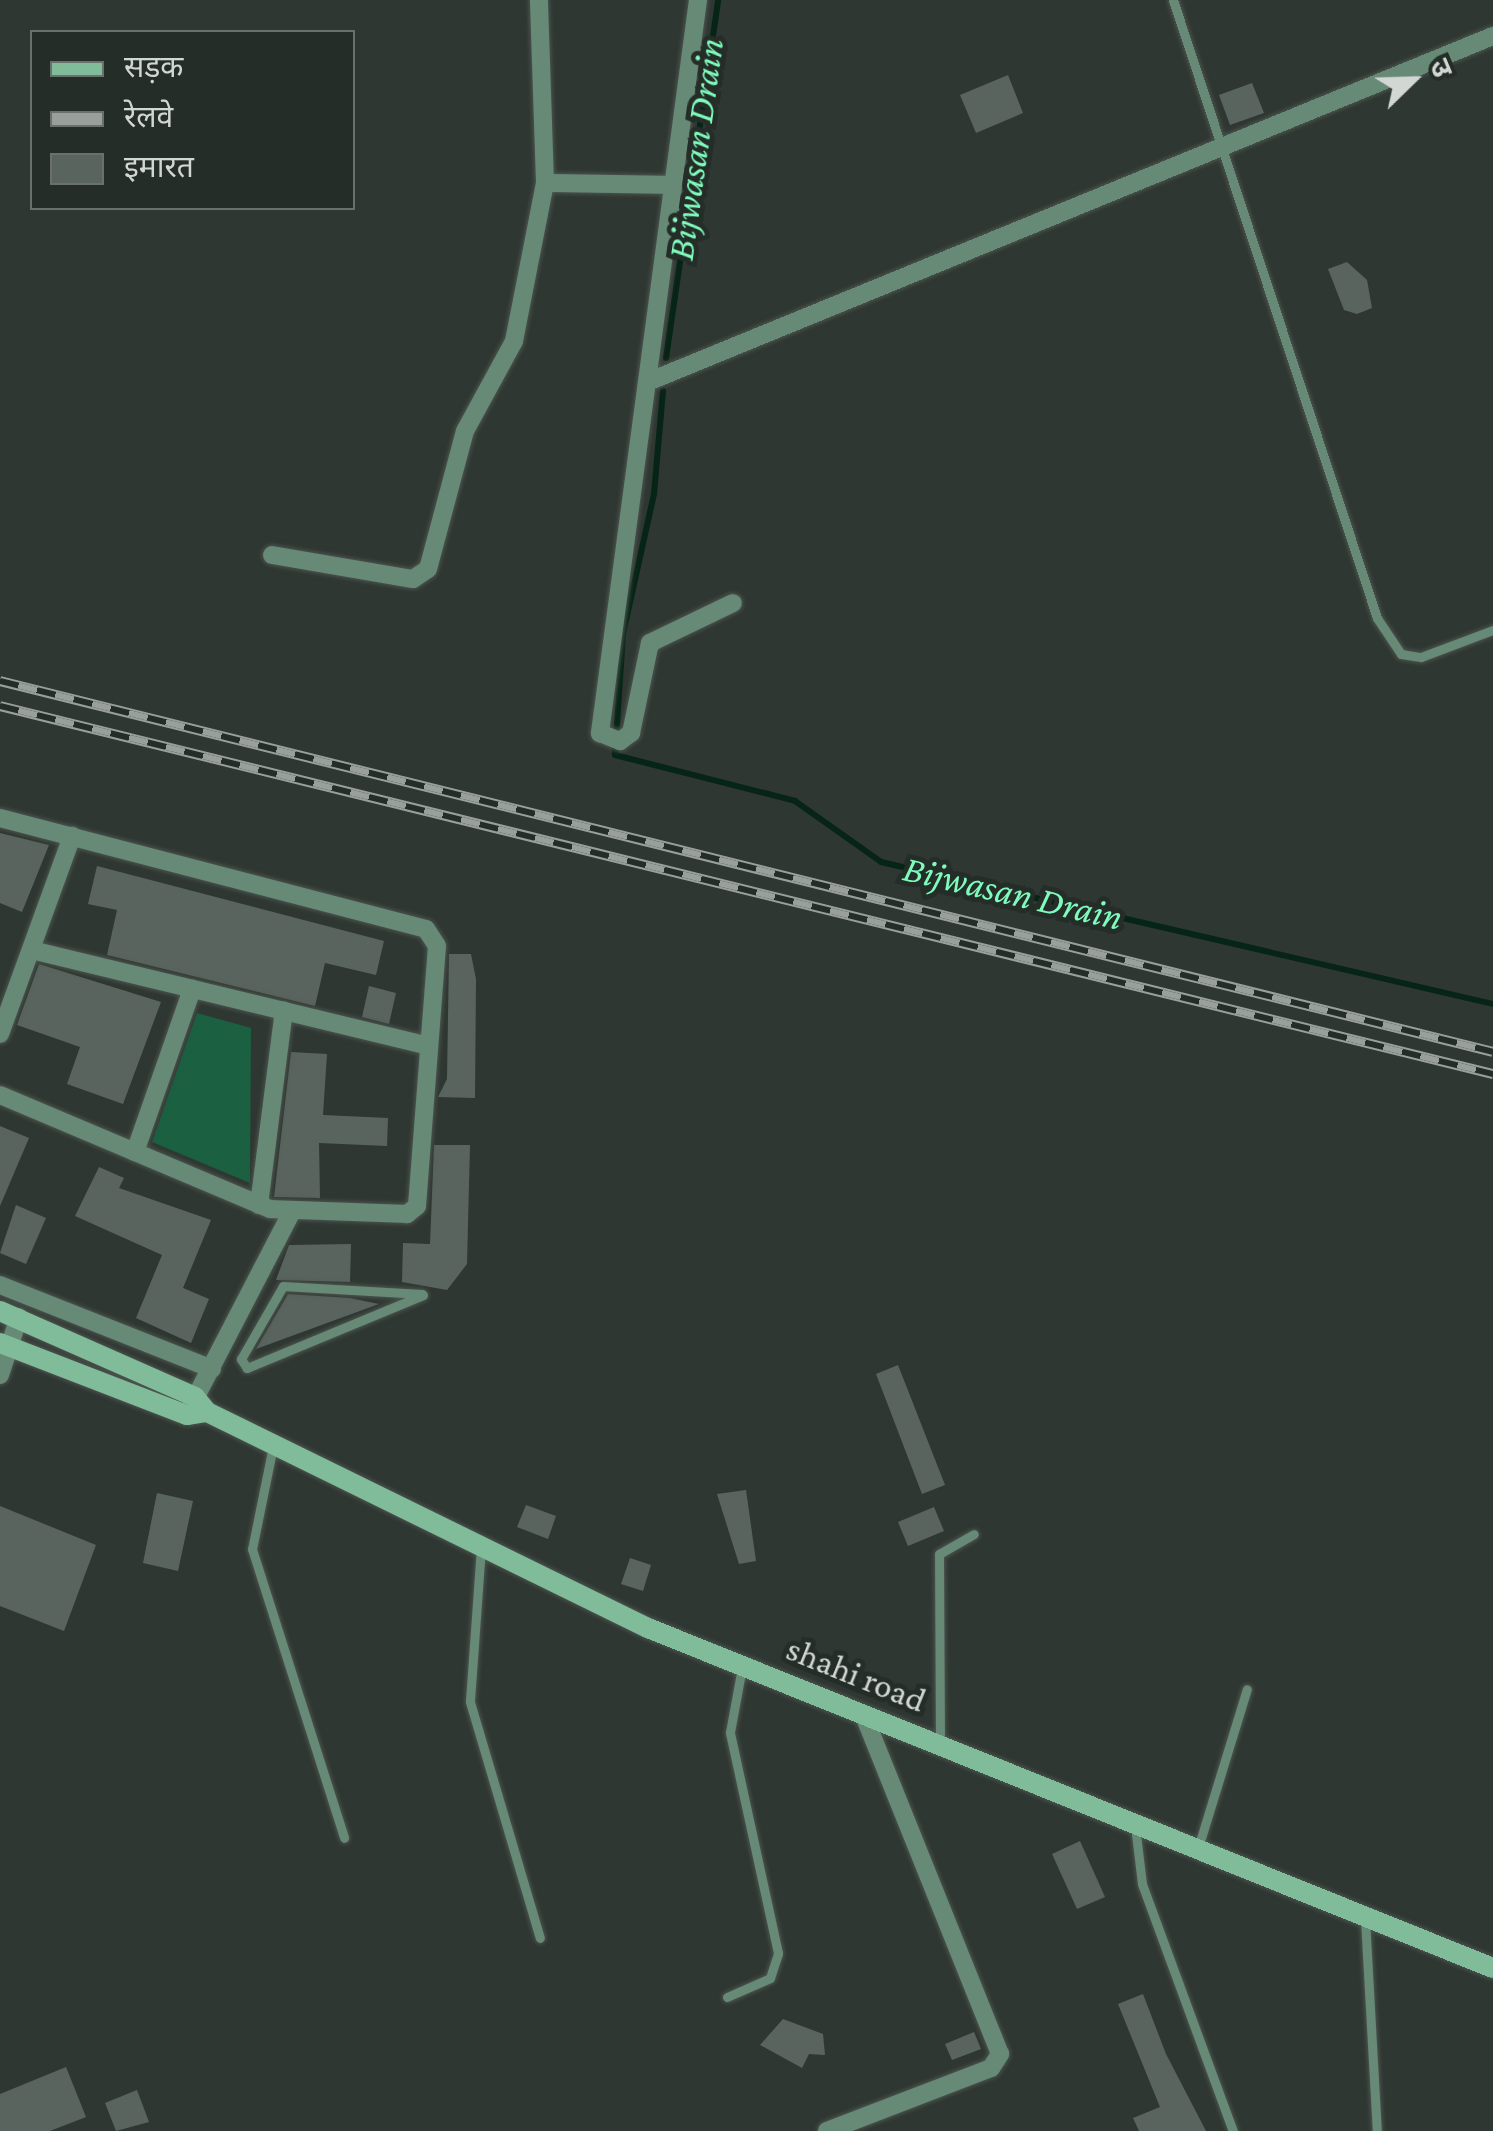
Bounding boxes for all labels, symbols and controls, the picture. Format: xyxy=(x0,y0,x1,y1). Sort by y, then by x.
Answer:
legend xyxy=(30,30,355,210)
north arrow xyxy=(1363,30,1463,130)
water label: Bijwasan Drain xyxy=(658,35,734,263)
text: सड़क xyxy=(124,50,183,83)
text: उ xyxy=(1424,54,1459,82)
text: रेलवे xyxy=(124,100,173,133)
text: इमारत xyxy=(124,150,194,183)
water label: Bijwasan Drain xyxy=(899,846,1127,940)
street label: shahi road xyxy=(780,1628,932,1722)

